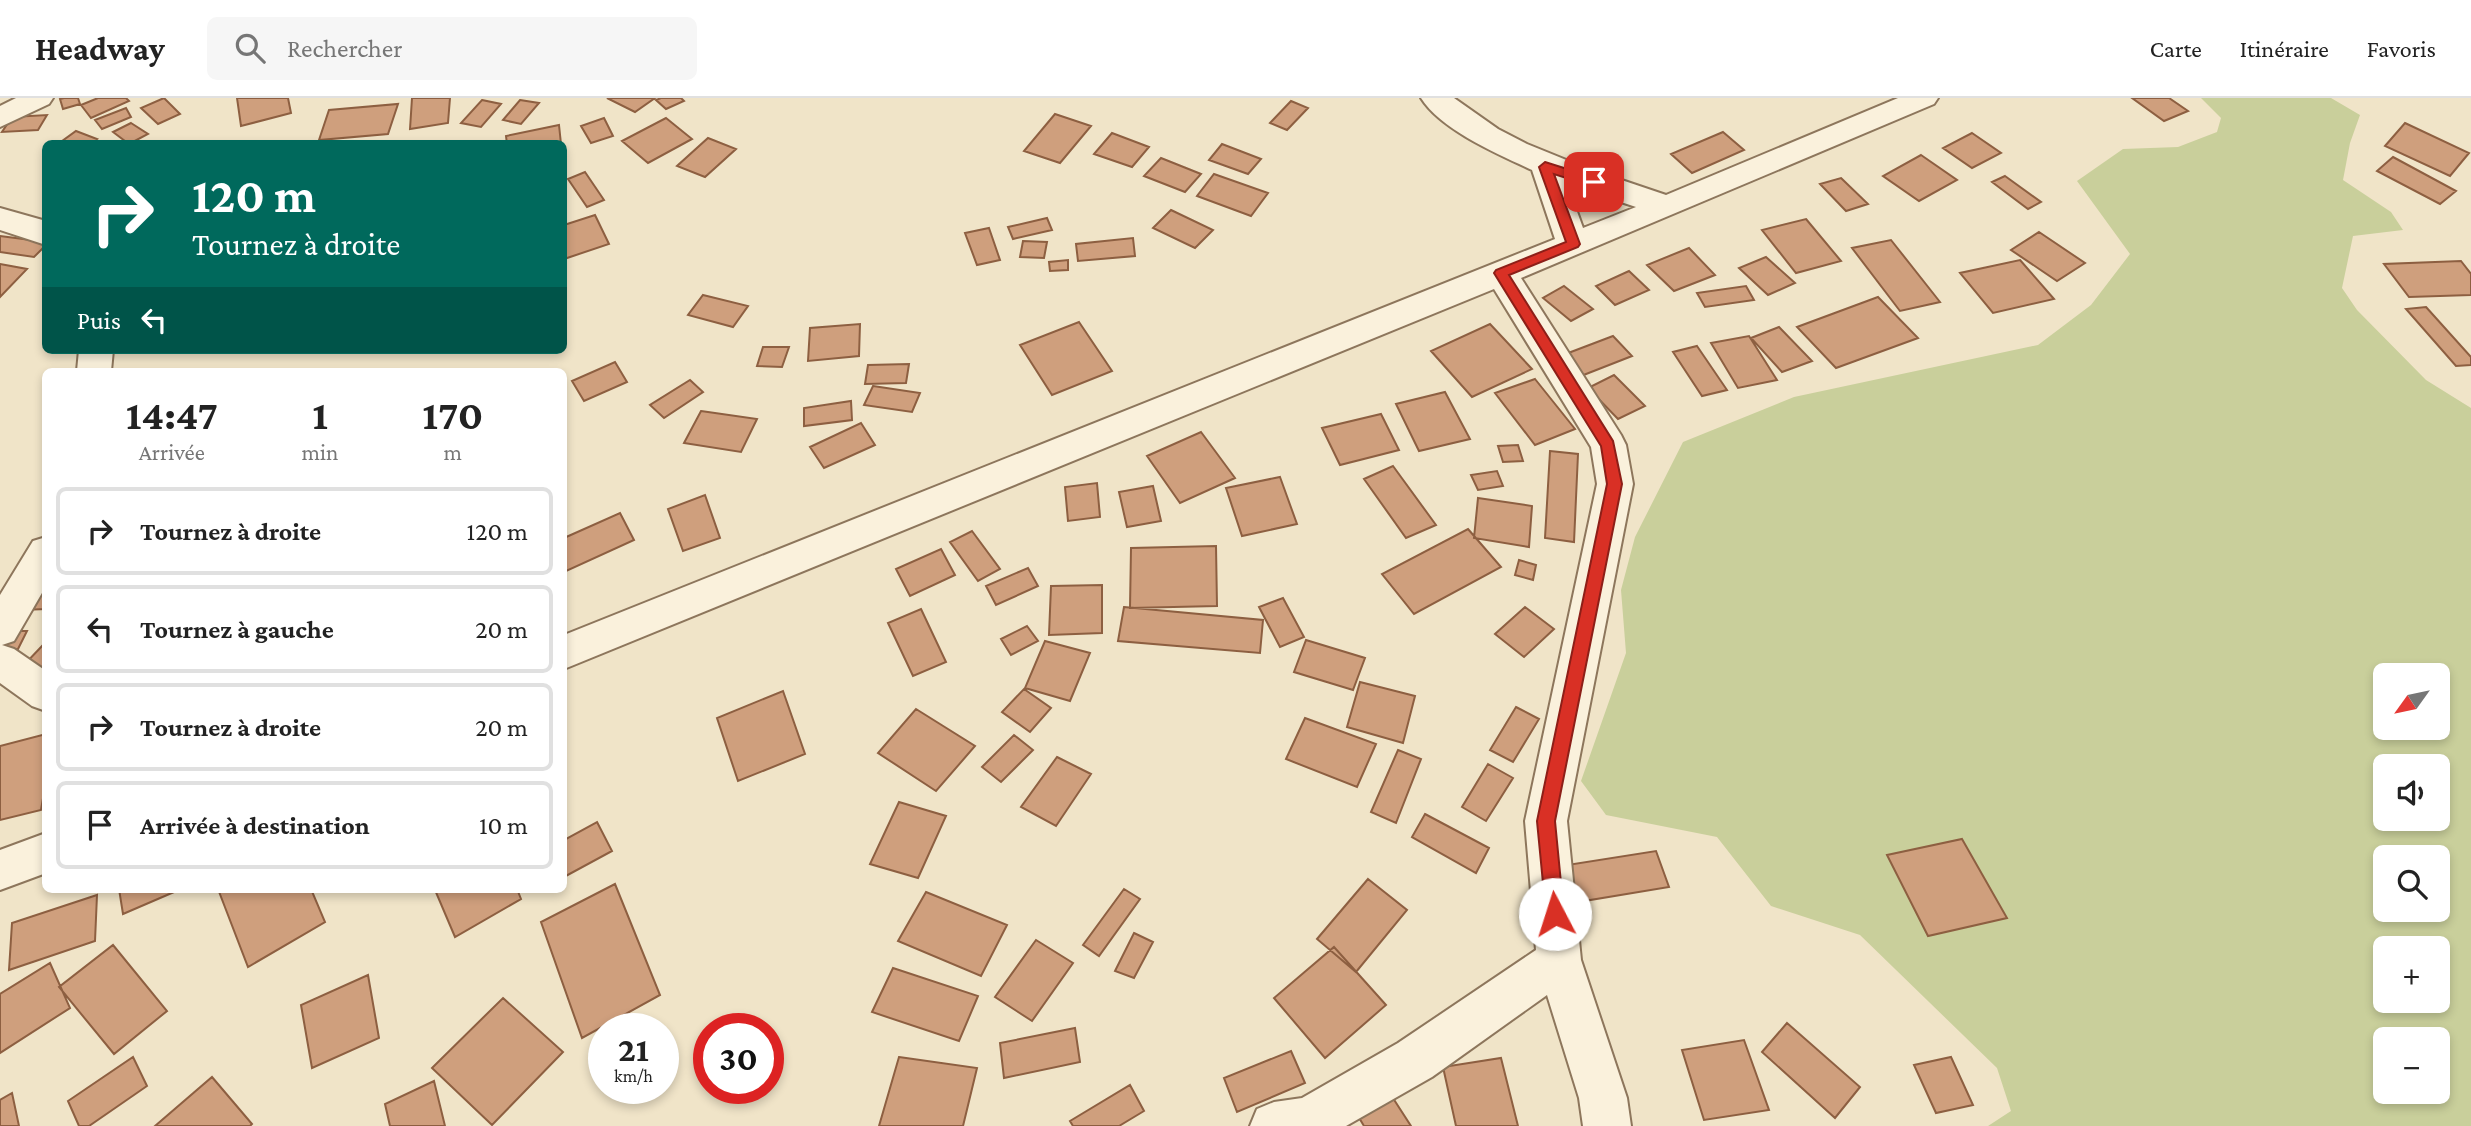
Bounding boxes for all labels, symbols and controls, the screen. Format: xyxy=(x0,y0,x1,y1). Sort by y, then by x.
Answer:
search box xyxy=(207,17,697,80)
icon: search xyxy=(231,29,269,67)
text: Headway xyxy=(35,30,165,67)
text: Rechercher xyxy=(287,34,402,63)
text: Carte xyxy=(2150,35,2202,62)
text: Itinéraire xyxy=(2240,35,2329,62)
text: Favoris xyxy=(2367,35,2436,62)
pin xyxy=(1564,152,1624,212)
icon: arrive xyxy=(1575,163,1613,201)
icon: right xyxy=(77,168,168,259)
text: 120 m xyxy=(192,168,316,223)
text: Tournez à droite xyxy=(192,226,400,262)
icon: left xyxy=(135,301,173,339)
text: Puis xyxy=(77,306,121,335)
text: 14:47 xyxy=(126,391,218,438)
text: 1 xyxy=(312,391,328,438)
text: 170 xyxy=(422,391,483,438)
text: Arrivée xyxy=(139,439,205,465)
text: min xyxy=(302,439,338,465)
text: m xyxy=(443,439,462,465)
icon: right xyxy=(81,512,119,550)
text: Tournez à droite xyxy=(140,517,321,546)
text: 120 m xyxy=(467,517,528,546)
icon: left xyxy=(81,610,119,648)
text: Tournez à gauche xyxy=(140,615,334,644)
text: 20 m xyxy=(475,615,528,644)
north arrow xyxy=(2373,663,2450,740)
map controls xyxy=(2373,663,2450,1104)
icon: right xyxy=(81,708,119,746)
text: Tournez à droite xyxy=(140,713,321,742)
text: 20 m xyxy=(475,713,528,742)
button: sound xyxy=(2373,754,2450,831)
icon: arrive xyxy=(81,806,119,844)
text: Arrivée à destination xyxy=(140,811,370,840)
text: 10 m xyxy=(479,811,528,840)
button: search xyxy=(2373,845,2450,922)
position arrow xyxy=(1518,877,1592,951)
button: + xyxy=(2373,936,2450,1013)
speed limit sign: 30 xyxy=(693,1013,784,1104)
button: − xyxy=(2373,1027,2450,1104)
text: 21 xyxy=(618,1030,649,1069)
text: km/h xyxy=(614,1066,653,1086)

